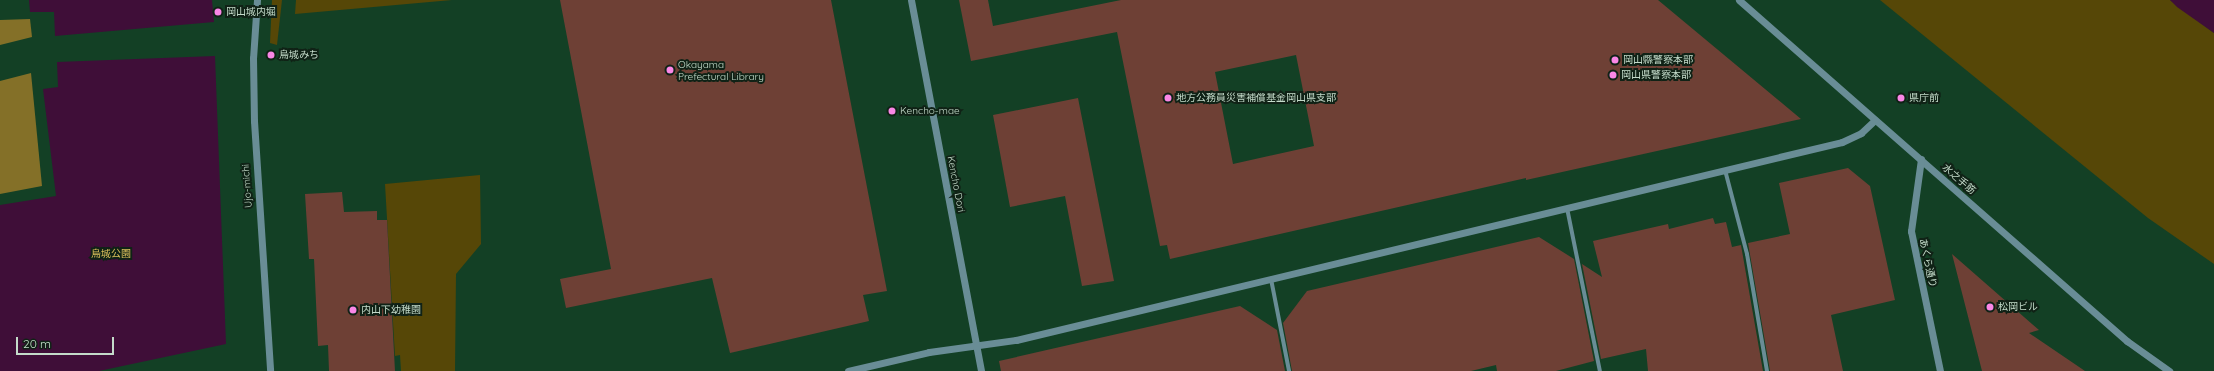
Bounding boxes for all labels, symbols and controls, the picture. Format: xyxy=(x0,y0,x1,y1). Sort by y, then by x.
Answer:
place label: 岡山城内堀 xyxy=(226,6,276,18)
marker: 岡山城内堀 xyxy=(213,7,223,17)
place label: 烏城みち xyxy=(279,49,319,61)
marker: 烏城みち xyxy=(266,50,276,60)
place label: 岡山縣警察本部 xyxy=(1623,54,1693,66)
marker: 岡山縣警察本部 xyxy=(1610,55,1620,65)
place label: Okayama Prefectural Library xyxy=(678,58,764,82)
marker: Okayama Prefectural Library xyxy=(665,65,675,75)
place label: 岡山県警察本部 xyxy=(1621,69,1691,81)
marker: 岡山県警察本部 xyxy=(1608,70,1618,80)
place label: 地方公務員災害補償基金岡山県支部 xyxy=(1176,92,1336,104)
place label: 県庁前 xyxy=(1909,92,1939,104)
marker: 地方公務員災害補償基金岡山県支部 xyxy=(1163,93,1173,103)
marker: 県庁前 xyxy=(1896,93,1906,103)
place label: Kencho-mae xyxy=(900,105,960,117)
marker: Kencho-mae xyxy=(887,106,897,116)
street label: Kencho Dori xyxy=(945,155,967,213)
street label: 水之手筋 xyxy=(1940,161,1978,197)
street label: Ujo-michi xyxy=(239,164,255,208)
street label: あくら通り xyxy=(1917,237,1939,289)
park label: 烏城公園 xyxy=(91,248,131,260)
place label: 松岡ビル xyxy=(1998,301,2038,313)
marker: 松岡ビル xyxy=(1985,302,1995,312)
place label: 内山下幼稚園 xyxy=(361,304,421,316)
marker: 内山下幼稚園 xyxy=(348,305,358,315)
scale bar xyxy=(18,329,116,355)
text: 20 m xyxy=(23,336,51,351)

